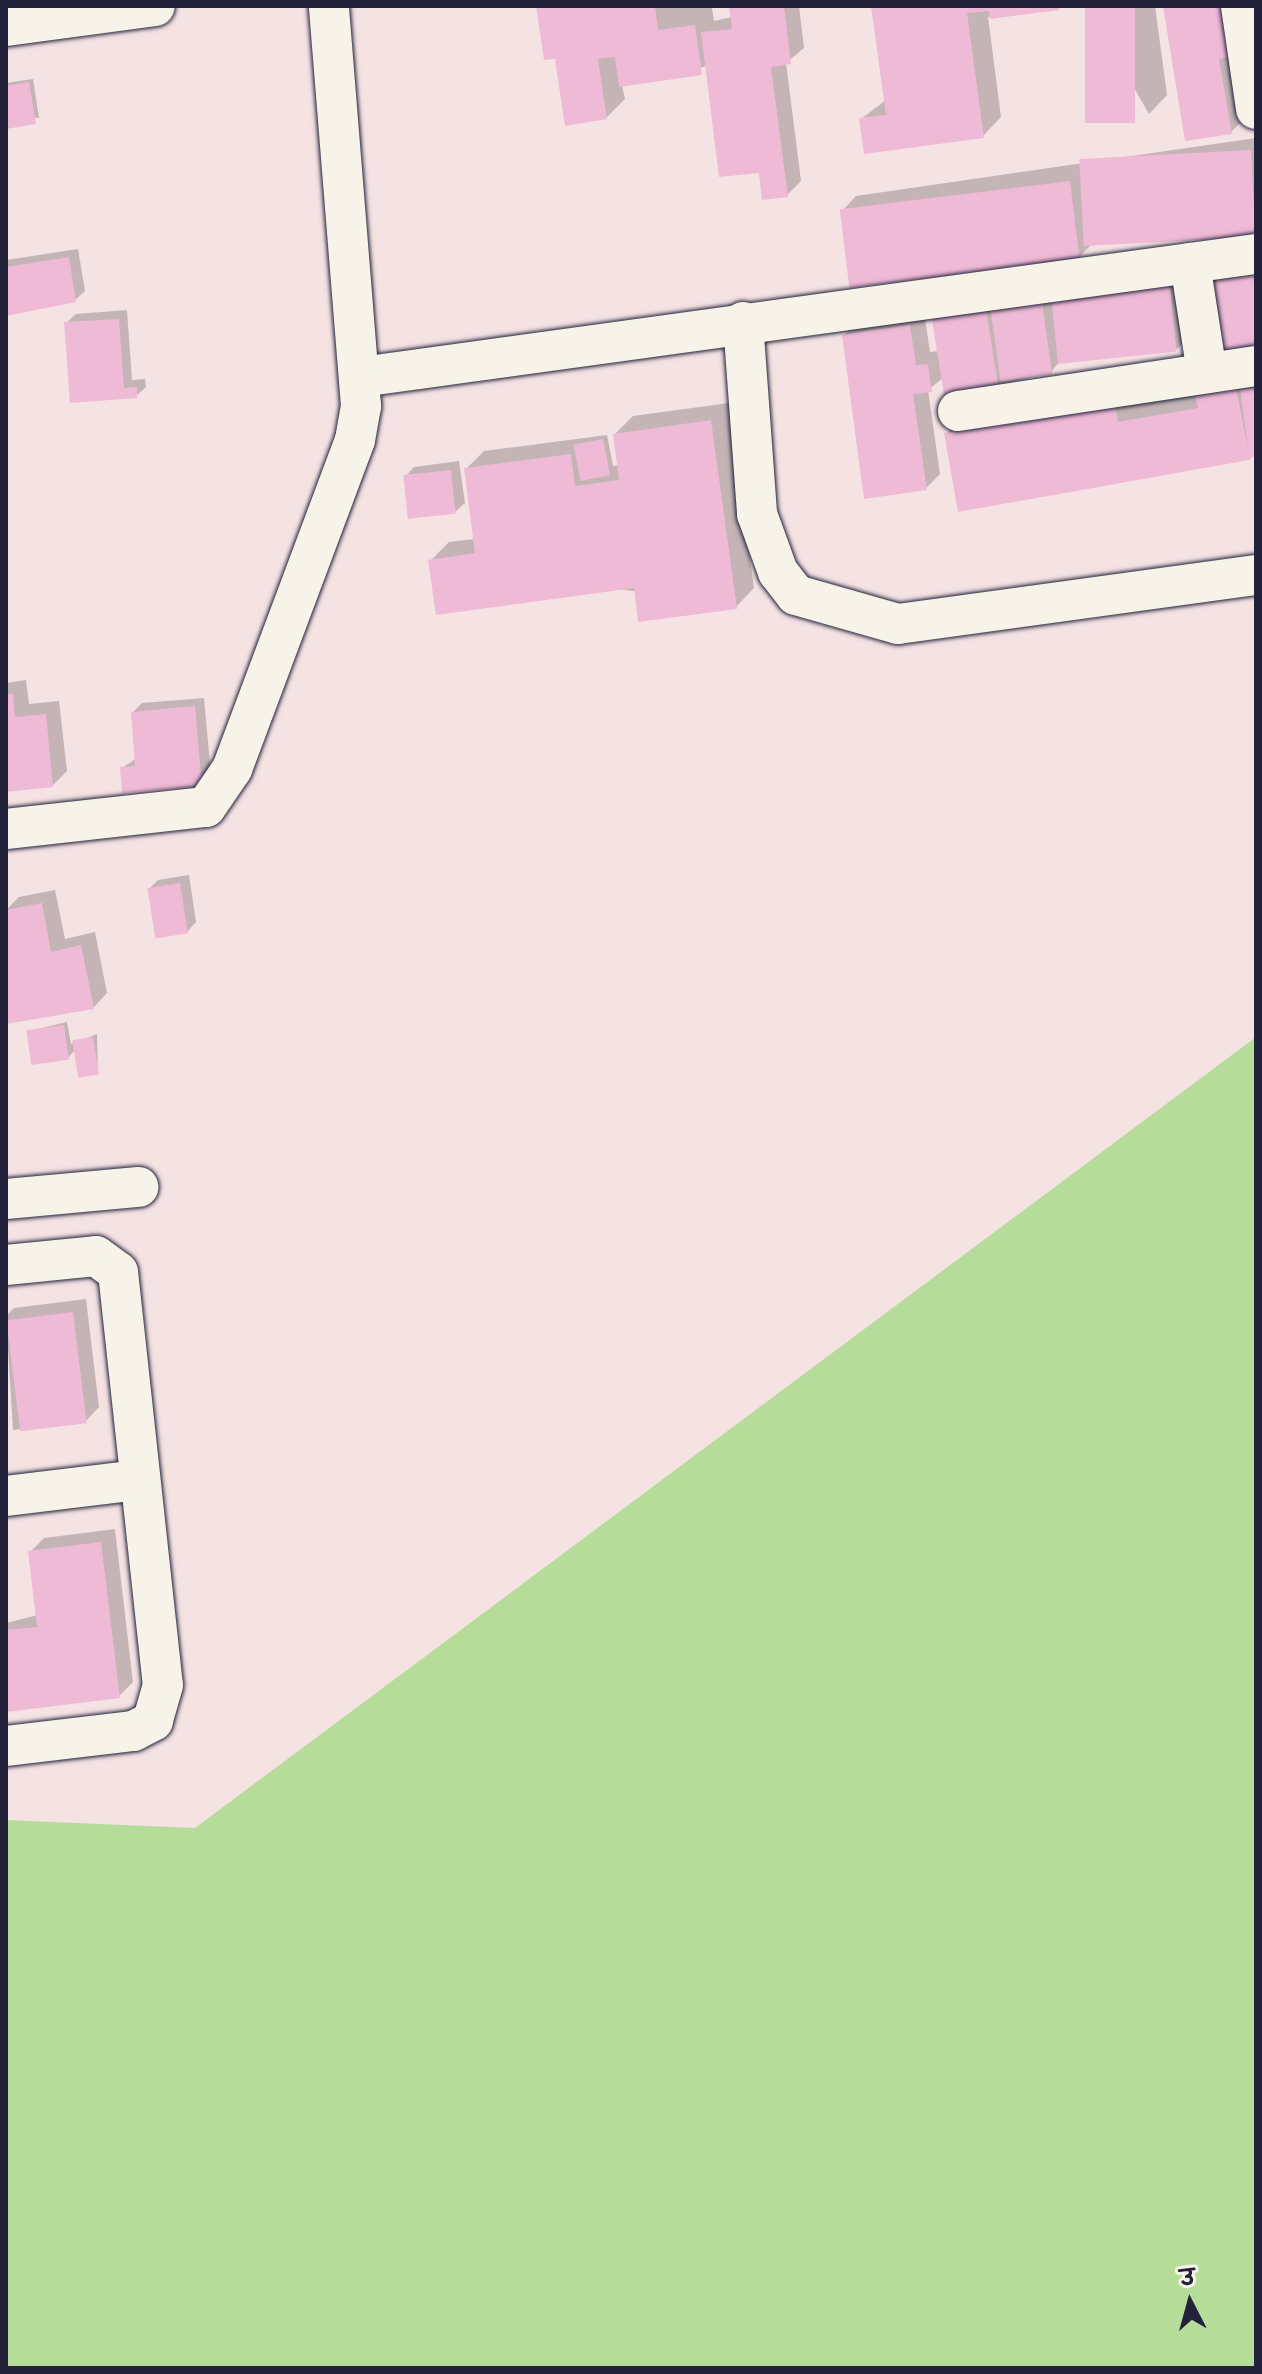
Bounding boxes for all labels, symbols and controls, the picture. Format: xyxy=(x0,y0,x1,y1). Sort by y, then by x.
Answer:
north arrow xyxy=(1150,2262,1230,2342)
text: उ xyxy=(1179,2263,1196,2292)

